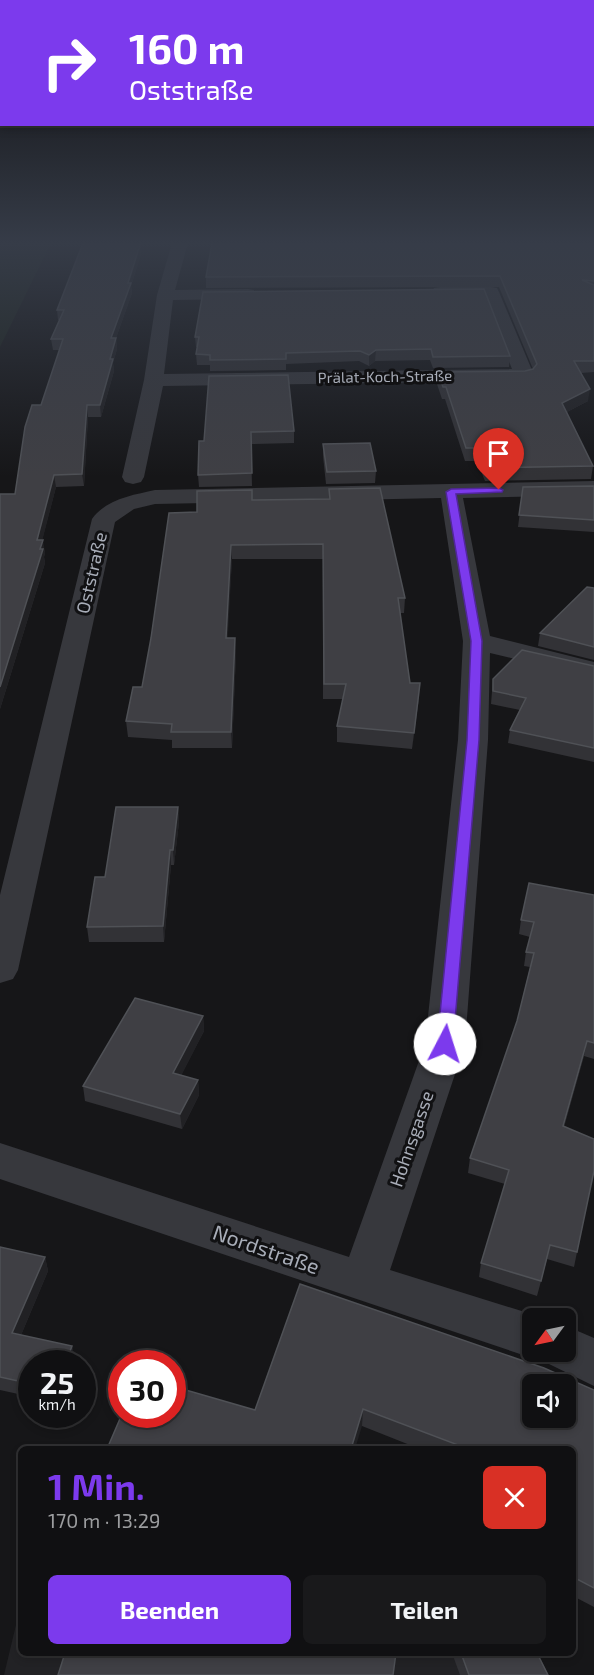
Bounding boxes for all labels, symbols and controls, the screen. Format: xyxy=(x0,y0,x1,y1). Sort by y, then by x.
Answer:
text: 160 m xyxy=(129,22,245,72)
icon: right xyxy=(30,24,108,102)
text: Oststraße xyxy=(129,73,253,105)
street label: Prälat-Koch-Straße xyxy=(318,366,452,386)
pin xyxy=(473,428,524,490)
icon: arrive xyxy=(482,437,515,470)
street label: Oststraße xyxy=(71,530,111,616)
position arrow xyxy=(413,1012,477,1076)
street label: Hohnsgasse xyxy=(384,1088,438,1190)
street label: Nordstraße xyxy=(210,1219,323,1278)
north arrow xyxy=(522,1308,576,1362)
map controls xyxy=(522,1308,576,1428)
speed limit sign: 30 xyxy=(108,1350,186,1428)
text: 25 xyxy=(40,1364,74,1400)
button: sound xyxy=(522,1374,576,1428)
text: km/h xyxy=(38,1395,76,1413)
text: 1 Min. xyxy=(48,1464,145,1507)
button: close xyxy=(483,1466,546,1529)
text: 170 m · 13:29 xyxy=(48,1508,160,1532)
button: Beenden xyxy=(48,1575,291,1644)
button: Teilen xyxy=(303,1575,546,1644)

